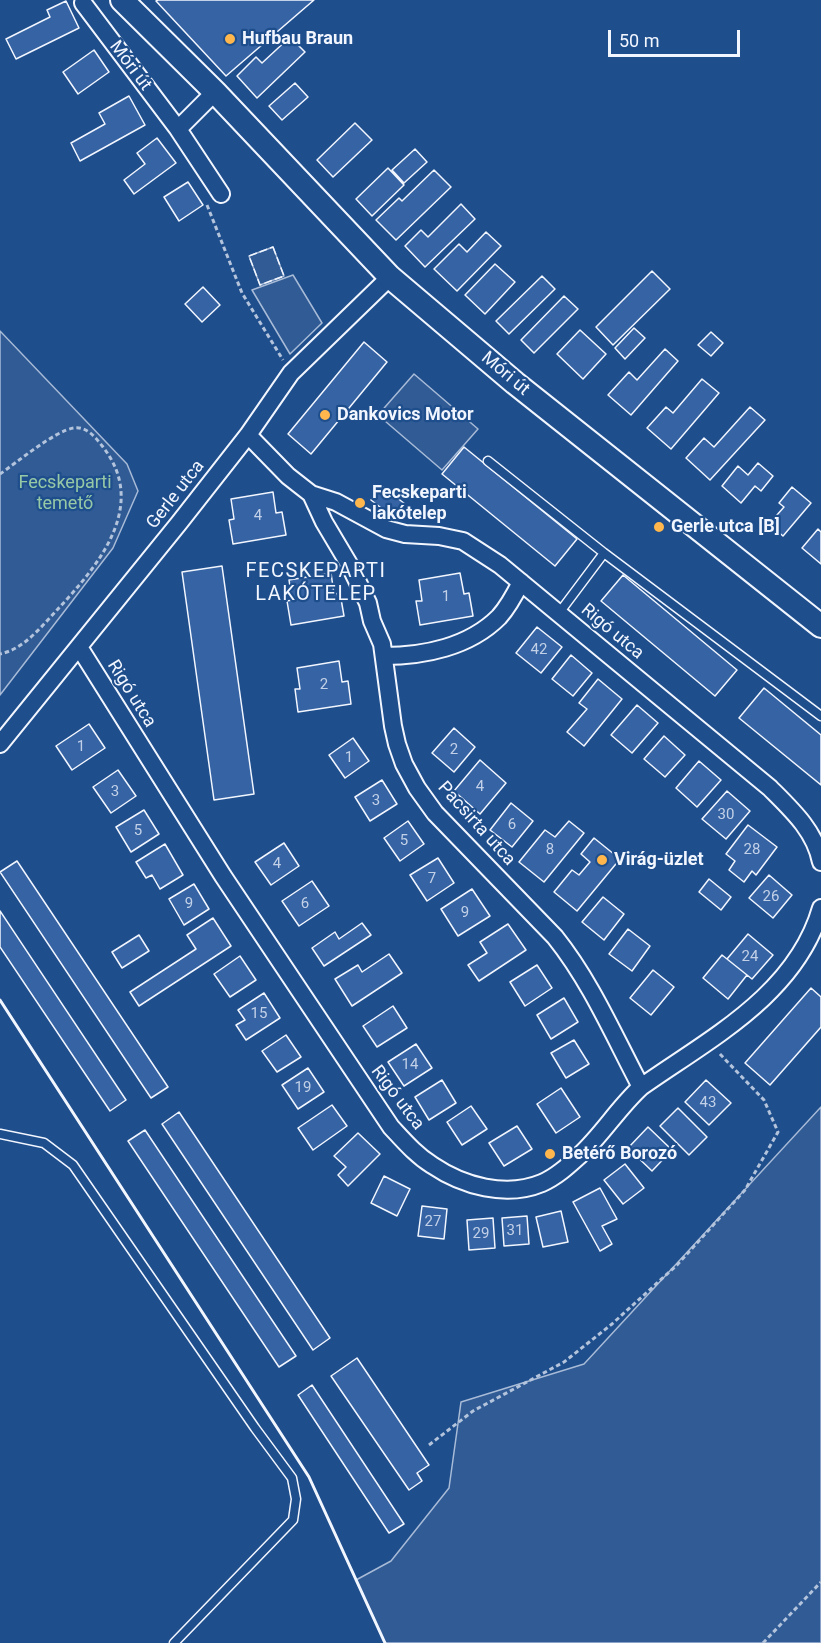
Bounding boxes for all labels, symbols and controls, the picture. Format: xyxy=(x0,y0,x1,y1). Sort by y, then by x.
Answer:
scale bar xyxy=(611,18,743,56)
place label: Hufbau Braun xyxy=(242,28,353,50)
text: 50 m xyxy=(619,30,659,51)
marker: Hufbau Braun xyxy=(223,32,237,46)
street label: Móri út xyxy=(104,37,156,95)
street label: Móri út xyxy=(476,347,534,401)
place label: Dankovics Motor xyxy=(337,404,474,426)
marker: Dankovics Motor xyxy=(318,408,332,422)
street label: Gerle utca xyxy=(142,456,210,534)
park label: Fecskeparti temető xyxy=(18,472,112,514)
place label: Fecskeparti lakótelep xyxy=(372,482,467,524)
marker: Fecskeparti lakótelep xyxy=(353,496,367,510)
house number: 4 xyxy=(254,507,262,525)
place label: Gerle utca [B] xyxy=(671,516,780,538)
marker: Gerle utca [B] xyxy=(652,520,666,534)
district label: FECSKEPARTI LAKÓTELEP xyxy=(246,560,386,607)
house number: 1 xyxy=(442,588,450,606)
street label: Rigó utca xyxy=(576,600,648,664)
house number: 42 xyxy=(531,641,547,659)
street label: Rigó utca xyxy=(102,656,160,732)
house number: 2 xyxy=(320,676,328,694)
house number: 1 xyxy=(77,738,85,756)
house number: 2 xyxy=(450,741,458,759)
house number: 1 xyxy=(345,749,353,767)
street label: Pacsirta utca xyxy=(433,777,519,871)
house number: 4 xyxy=(476,778,484,796)
house number: 3 xyxy=(111,783,119,801)
house number: 3 xyxy=(372,792,380,810)
house number: 30 xyxy=(718,806,734,824)
house number: 6 xyxy=(508,816,516,834)
house number: 5 xyxy=(134,822,142,840)
house number: 5 xyxy=(400,832,408,850)
house number: 8 xyxy=(546,841,554,859)
house number: 28 xyxy=(744,841,760,859)
place label: Virág-üzlet xyxy=(614,849,704,871)
marker: Virág-üzlet xyxy=(595,853,609,867)
house number: 4 xyxy=(273,855,281,873)
house number: 7 xyxy=(428,870,436,888)
house number: 26 xyxy=(763,888,779,906)
house number: 9 xyxy=(185,895,193,913)
house number: 6 xyxy=(301,895,309,913)
house number: 9 xyxy=(461,904,469,922)
house number: 24 xyxy=(742,948,758,966)
house number: 15 xyxy=(251,1005,267,1023)
house number: 14 xyxy=(402,1056,418,1074)
street label: Rigó utca xyxy=(366,1061,428,1135)
house number: 19 xyxy=(295,1079,311,1097)
house number: 43 xyxy=(700,1094,716,1112)
place label: Betérő Borozó xyxy=(562,1143,677,1165)
marker: Betérő Borozó xyxy=(543,1147,557,1161)
house number: 27 xyxy=(425,1213,441,1231)
house number: 31 xyxy=(507,1222,523,1240)
house number: 29 xyxy=(473,1225,489,1243)

